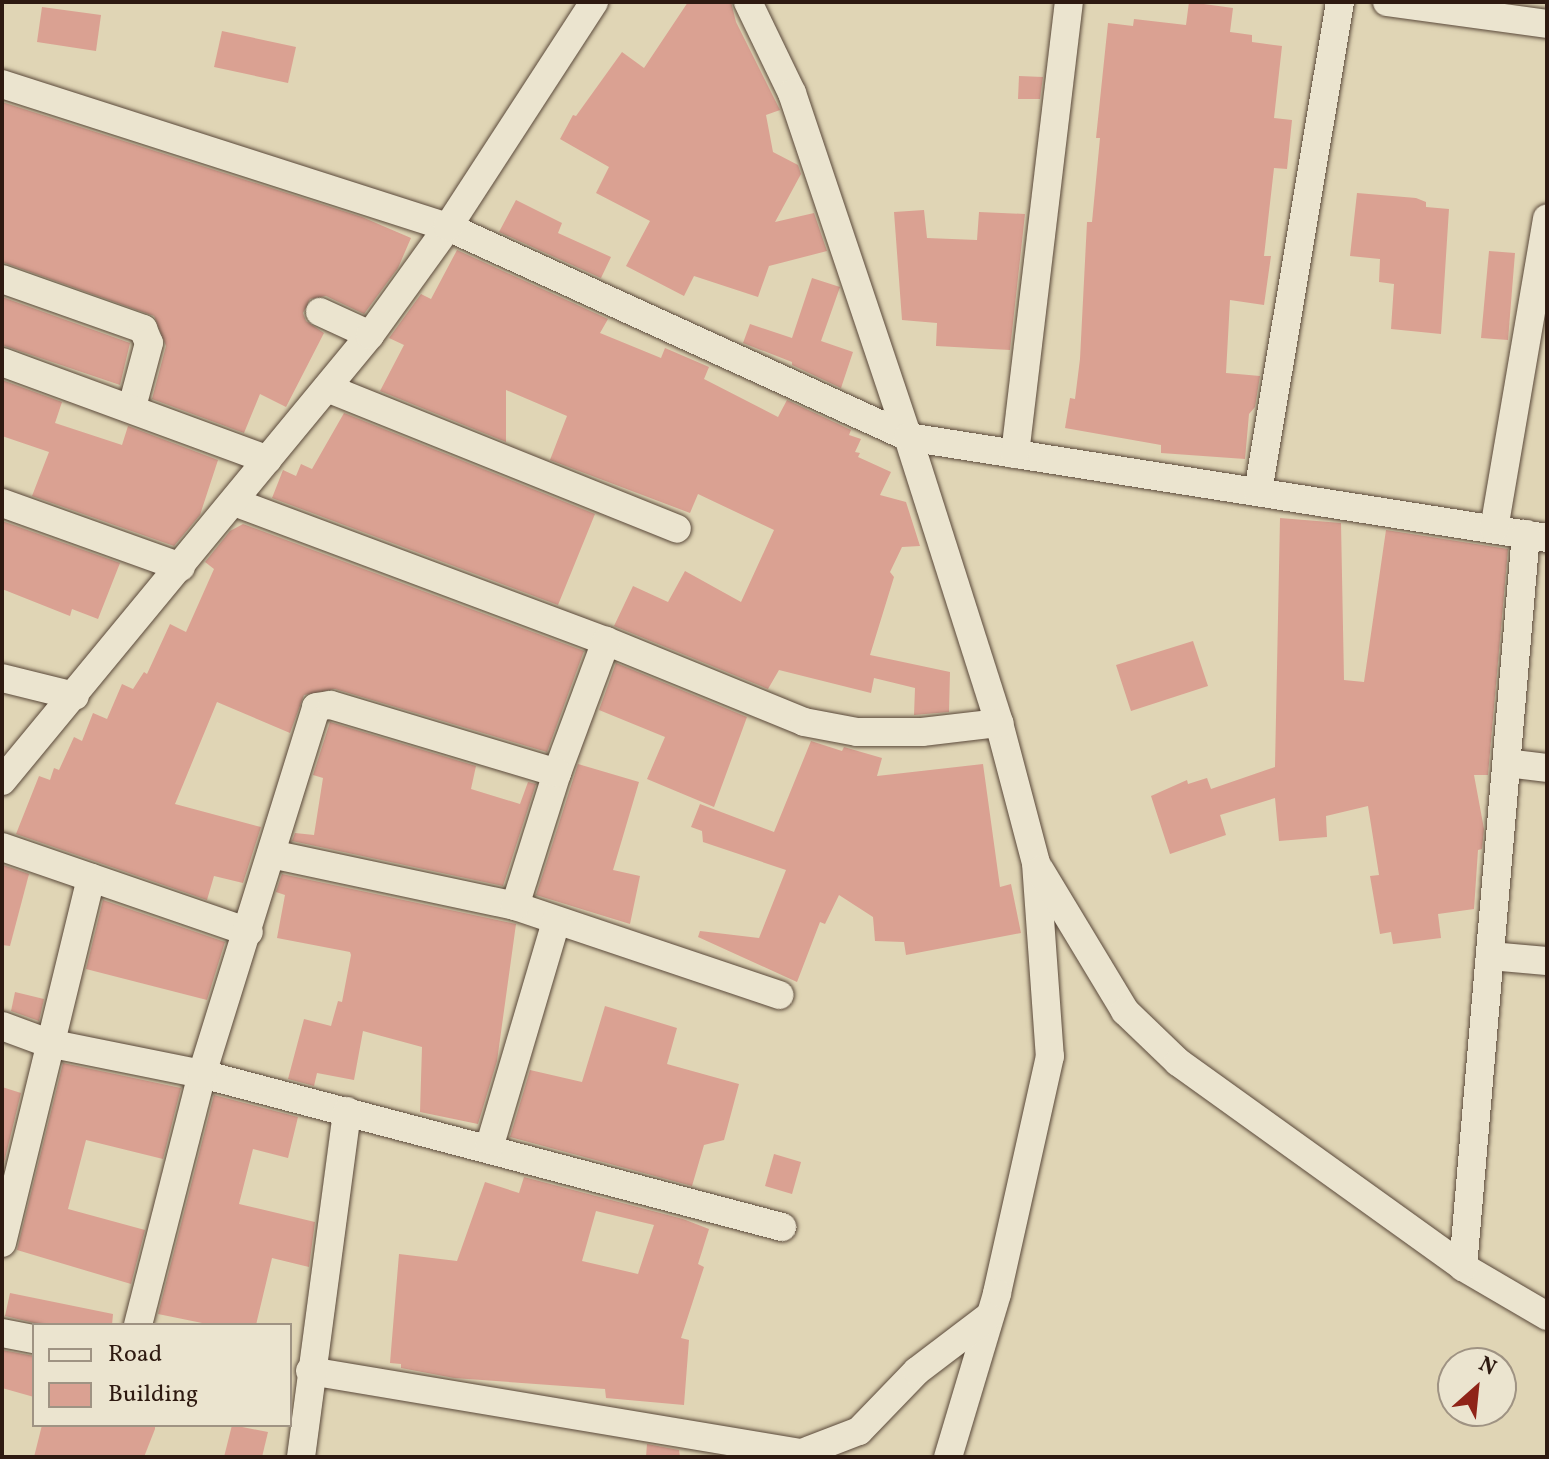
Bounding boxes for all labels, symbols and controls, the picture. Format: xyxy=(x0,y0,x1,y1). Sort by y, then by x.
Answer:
legend xyxy=(32,1323,292,1427)
text: Road xyxy=(108,1338,162,1372)
north arrow xyxy=(1437,1347,1517,1427)
text: N xyxy=(1473,1350,1501,1384)
text: Building xyxy=(108,1378,198,1412)

